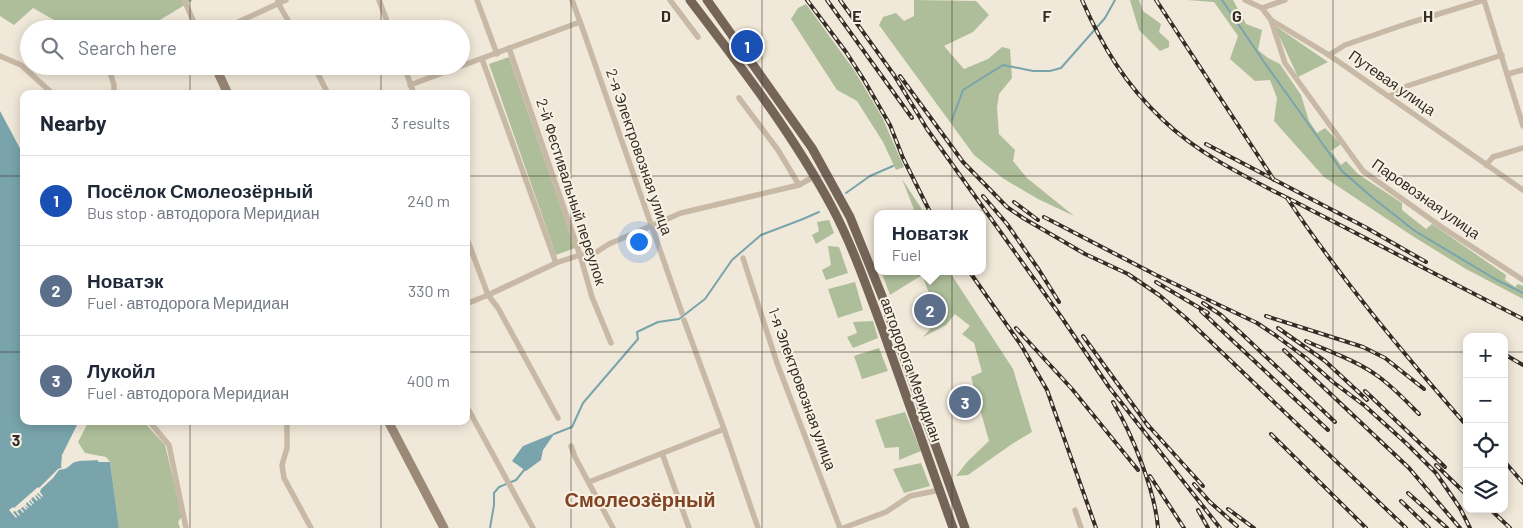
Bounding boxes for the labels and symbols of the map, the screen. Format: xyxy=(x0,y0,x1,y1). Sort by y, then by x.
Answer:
text: D xyxy=(661,6,671,25)
text: E xyxy=(852,6,862,25)
text: F xyxy=(1043,6,1052,25)
text: G xyxy=(1232,6,1242,25)
text: H xyxy=(1423,6,1433,25)
pin: 1 xyxy=(731,27,763,65)
street label: Путевая улица xyxy=(1346,46,1440,119)
street label: 2-я Электровозная улица xyxy=(603,66,677,238)
street label: 2-й Фестивальный переулок xyxy=(533,96,611,288)
street label: Паровозная улица xyxy=(1369,154,1485,243)
your location xyxy=(626,229,652,255)
pin: 2 xyxy=(914,291,946,329)
street label: автодорога Меридиан xyxy=(877,295,946,444)
street label: 1-я Электровозная улица xyxy=(765,305,841,473)
pin: 3 xyxy=(949,383,981,421)
text: 3 xyxy=(12,430,20,449)
district label: Смолеозёрный xyxy=(565,487,715,511)

